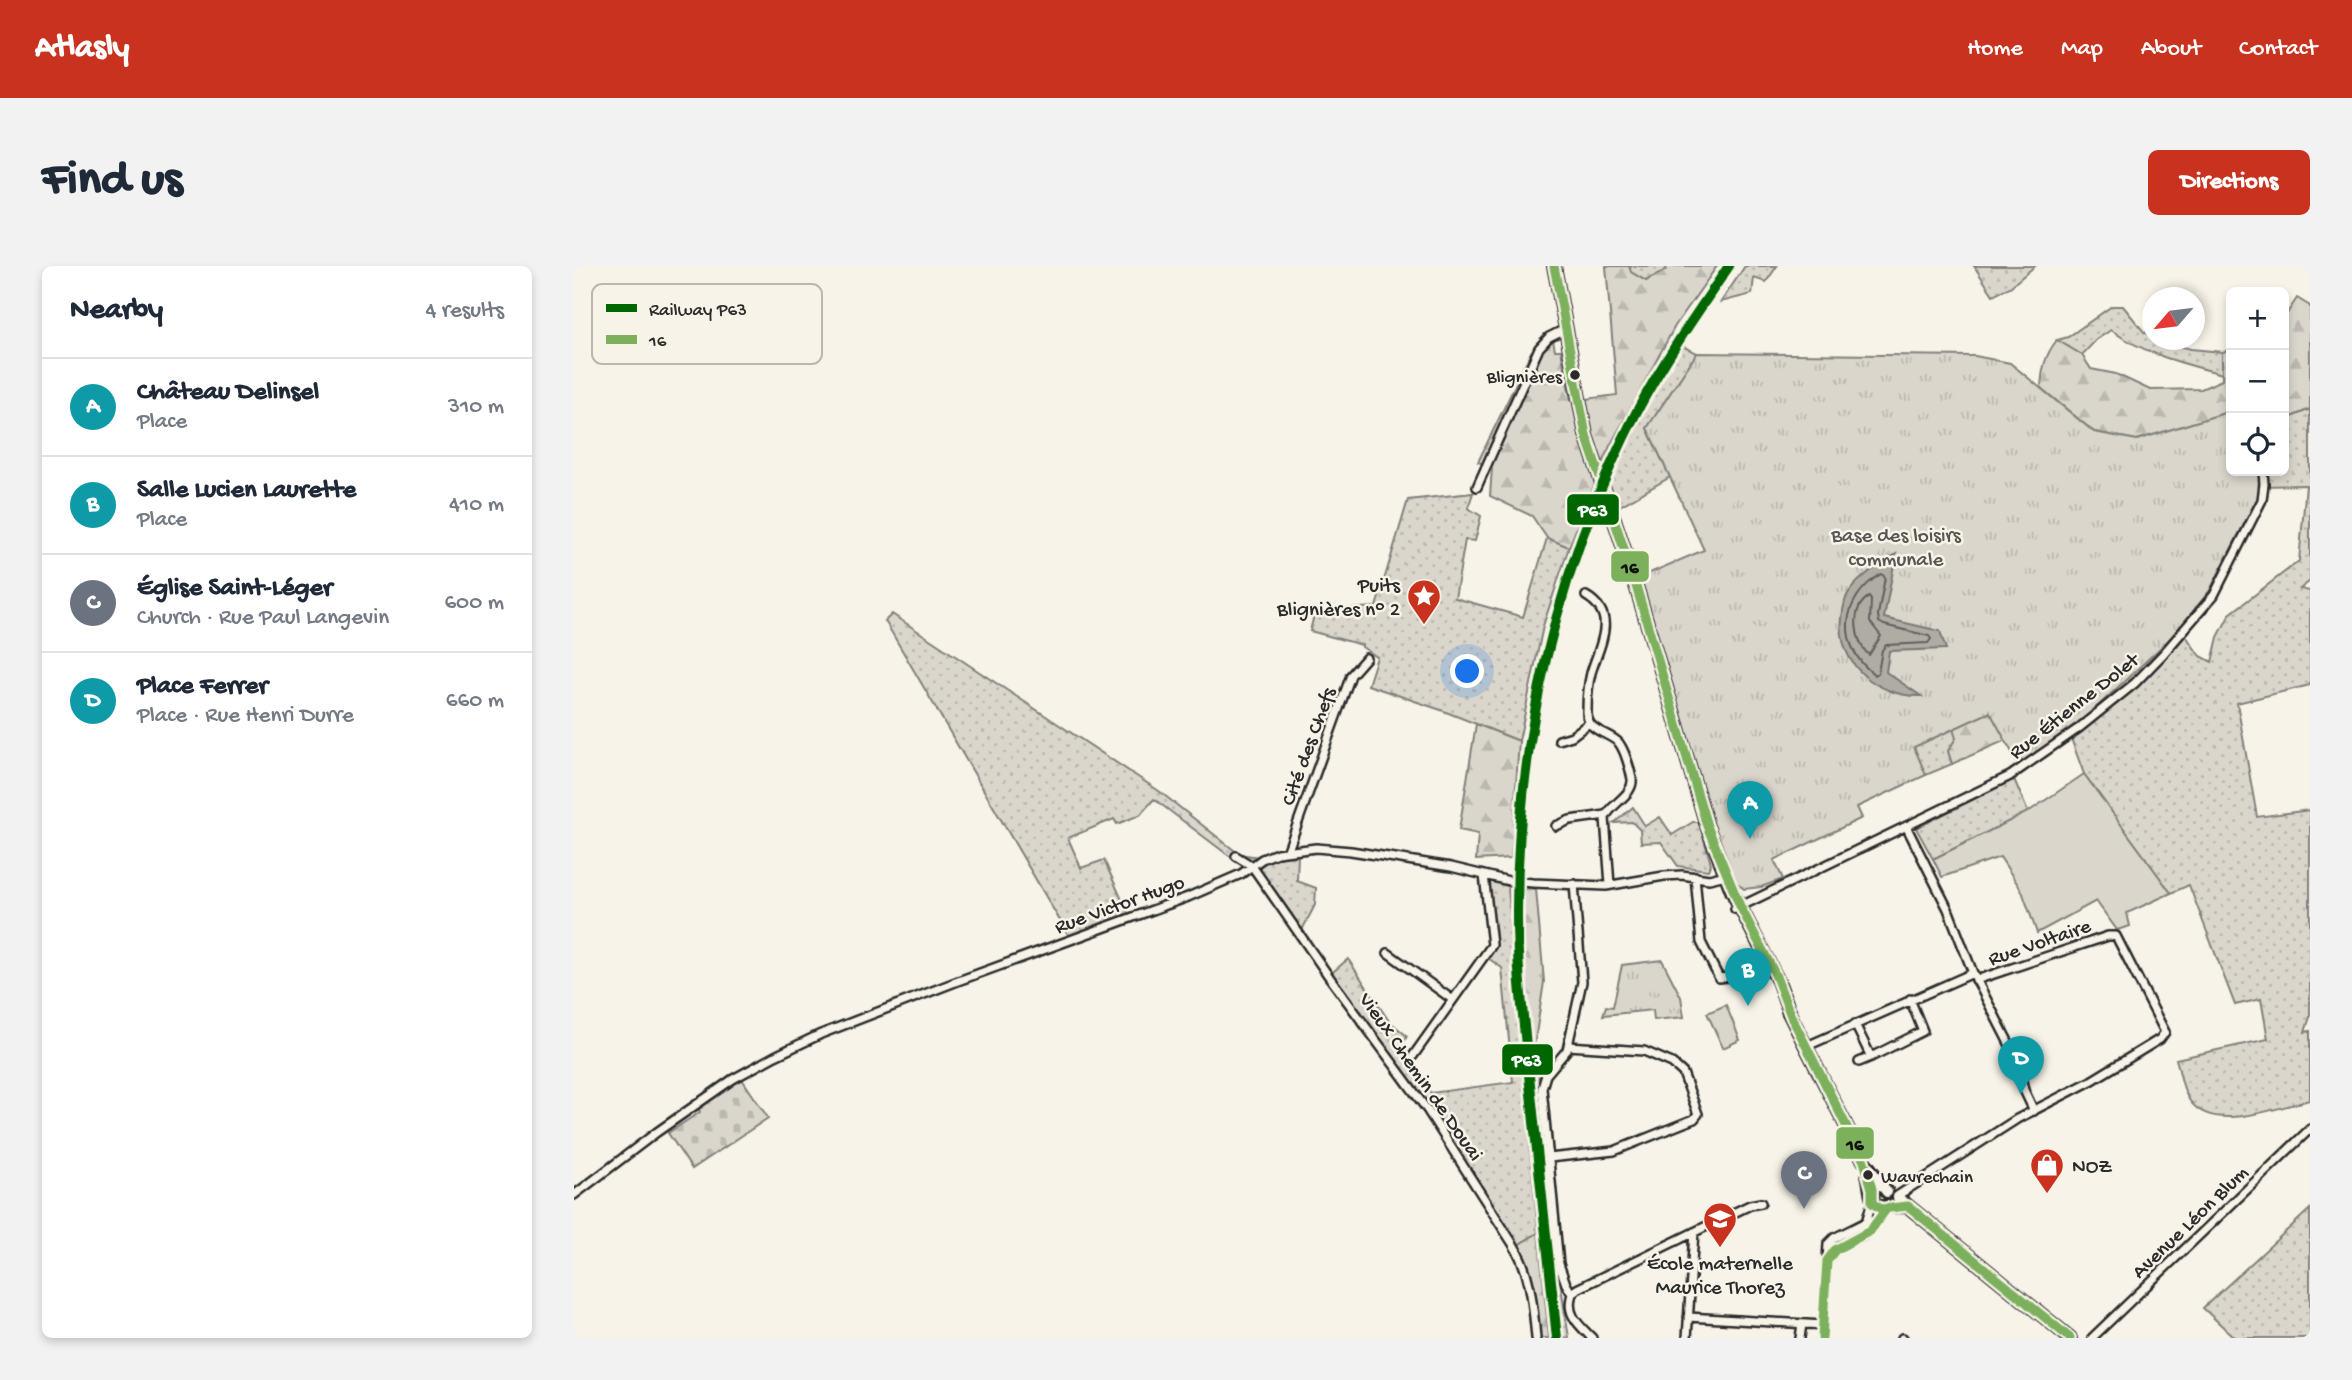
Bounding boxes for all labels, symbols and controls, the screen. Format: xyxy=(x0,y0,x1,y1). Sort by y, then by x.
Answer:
text: Atlasly xyxy=(35,30,129,68)
text: Home xyxy=(1967,35,2023,64)
text: Map xyxy=(2061,35,2103,64)
text: About xyxy=(2141,35,2201,64)
text: Contact xyxy=(2239,35,2317,64)
button: Directions xyxy=(2148,150,2310,215)
text: Find us xyxy=(42,153,182,211)
legend xyxy=(592,284,822,364)
north arrow xyxy=(2142,287,2205,350)
map controls xyxy=(2226,287,2289,476)
button: + xyxy=(2226,287,2289,350)
text: Nearby xyxy=(70,294,163,329)
text: 4 results xyxy=(425,298,504,325)
text: Railway P63 xyxy=(649,300,747,323)
text: 16 xyxy=(648,331,667,354)
button: − xyxy=(2226,350,2289,413)
place label: Blignières xyxy=(1486,367,1563,390)
marker: Blignières xyxy=(1568,368,1582,382)
text: Château Delinsel xyxy=(137,378,319,409)
text: A xyxy=(86,394,100,421)
text: 310 m xyxy=(448,394,504,421)
text: Place xyxy=(137,409,187,436)
button: locate xyxy=(2226,413,2289,476)
text: Salle Lucien Laurette xyxy=(137,476,356,507)
text: B xyxy=(87,492,99,519)
text: 410 m xyxy=(449,492,504,519)
line badge: P63 xyxy=(1566,493,1620,526)
text: P63 xyxy=(1577,501,1608,524)
text: Place xyxy=(137,507,187,534)
park label: Base des loisirs communale xyxy=(1830,525,1962,574)
line badge: 16 xyxy=(1610,550,1650,583)
text: 16 xyxy=(1620,558,1639,581)
text: Église Saint-Léger xyxy=(137,574,332,605)
place label: Puits Blignières n° 2 xyxy=(1276,575,1401,624)
place icon: Puits Blignières n° 2 xyxy=(1405,577,1443,626)
text: C xyxy=(87,590,99,617)
text: 600 m xyxy=(444,590,504,617)
text: Church · Rue Paul Langevin xyxy=(137,605,389,632)
street label: Rue Étienne Dolet xyxy=(2005,648,2147,766)
your location xyxy=(1450,654,1484,688)
text: Place Ferrer xyxy=(137,672,268,703)
street label: Cité des Chefs xyxy=(1277,684,1344,810)
text: D xyxy=(86,688,101,715)
text: 660 m xyxy=(446,688,504,715)
text: Place · Rue Henri Durre xyxy=(137,703,354,730)
pin: A xyxy=(1727,781,1773,839)
street label: Rue Victor Hugo xyxy=(1052,871,1189,941)
street label: Rue Voltaire xyxy=(1986,915,2096,974)
pin: B xyxy=(1725,948,1771,1006)
street label: Vieux Chemin de Douai xyxy=(1351,988,1487,1167)
pin: D xyxy=(1998,1036,2044,1094)
line badge: P63 xyxy=(1501,1043,1554,1076)
text: P63 xyxy=(1511,1051,1542,1074)
line badge: 16 xyxy=(1835,1126,1875,1160)
text: 16 xyxy=(1845,1135,1864,1158)
shop icon: NOZ xyxy=(2028,1146,2066,1195)
pin: C xyxy=(1781,1151,1827,1209)
place label: NOZ xyxy=(2072,1156,2112,1181)
street label: Avenue Léon Blum xyxy=(2128,1161,2255,1286)
place label: Wavrechain xyxy=(1881,1167,1973,1190)
marker: Wavrechain xyxy=(1861,1168,1875,1182)
school or university icon: École maternelle Maurice Thorez xyxy=(1701,1200,1739,1249)
place label: École maternelle Maurice Thorez xyxy=(1647,1253,1794,1302)

